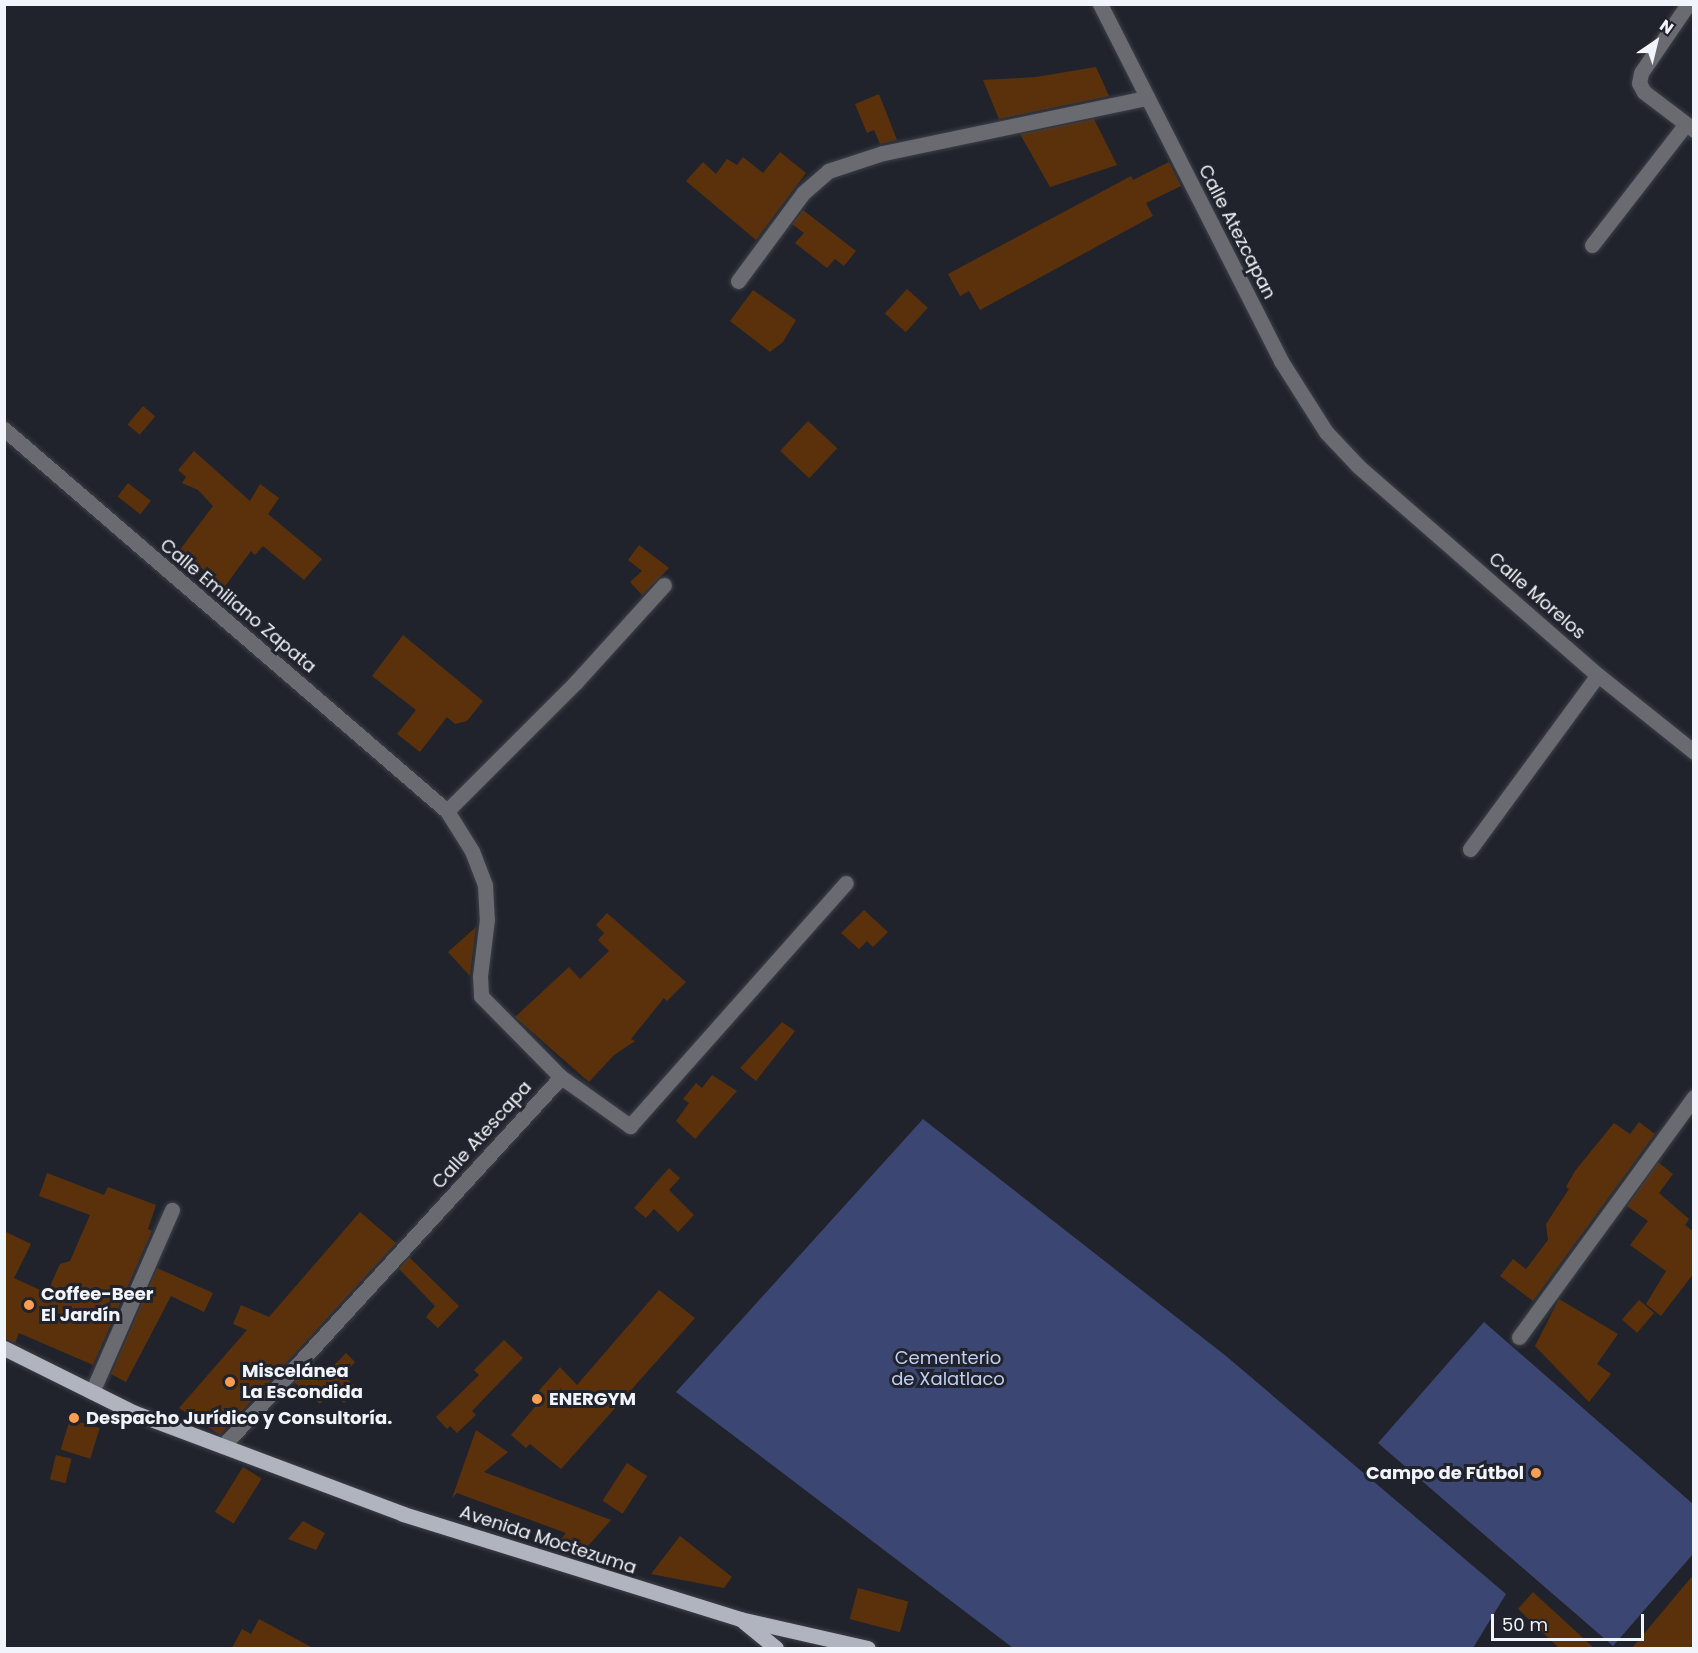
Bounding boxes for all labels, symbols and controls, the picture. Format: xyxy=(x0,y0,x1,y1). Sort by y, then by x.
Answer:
north arrow xyxy=(1626,12,1686,72)
text: N xyxy=(1655,14,1678,40)
street label: Calle Atezcapan xyxy=(1194,161,1280,303)
street label: Calle Emiliano Zapata xyxy=(156,534,320,678)
street label: Calle Morelos xyxy=(1484,548,1590,644)
street label: Calle Atescapa xyxy=(428,1077,536,1193)
place label: Coffee-Beer El Jardín xyxy=(41,1284,153,1326)
marker: Coffee-Beer El Jardín xyxy=(22,1298,36,1312)
park label: Cementerio de Xalatlaco xyxy=(891,1348,1005,1390)
place label: Miscelánea La Escondida xyxy=(242,1361,363,1404)
marker: Miscelánea La Escondida xyxy=(223,1375,237,1389)
place label: ENERGYM xyxy=(549,1388,636,1410)
marker: ENERGYM xyxy=(530,1392,544,1406)
place label: Despacho Jurídico y Consultoría. xyxy=(86,1407,392,1429)
marker: Despacho Jurídico y Consultoría. xyxy=(67,1411,81,1425)
place label: Campo de Fútbol xyxy=(1366,1462,1524,1484)
marker: Campo de Fútbol xyxy=(1529,1466,1543,1480)
street label: Avenida Moctezuma xyxy=(457,1501,639,1579)
scale bar xyxy=(1494,1602,1647,1640)
text: 50 m xyxy=(1502,1612,1548,1637)

